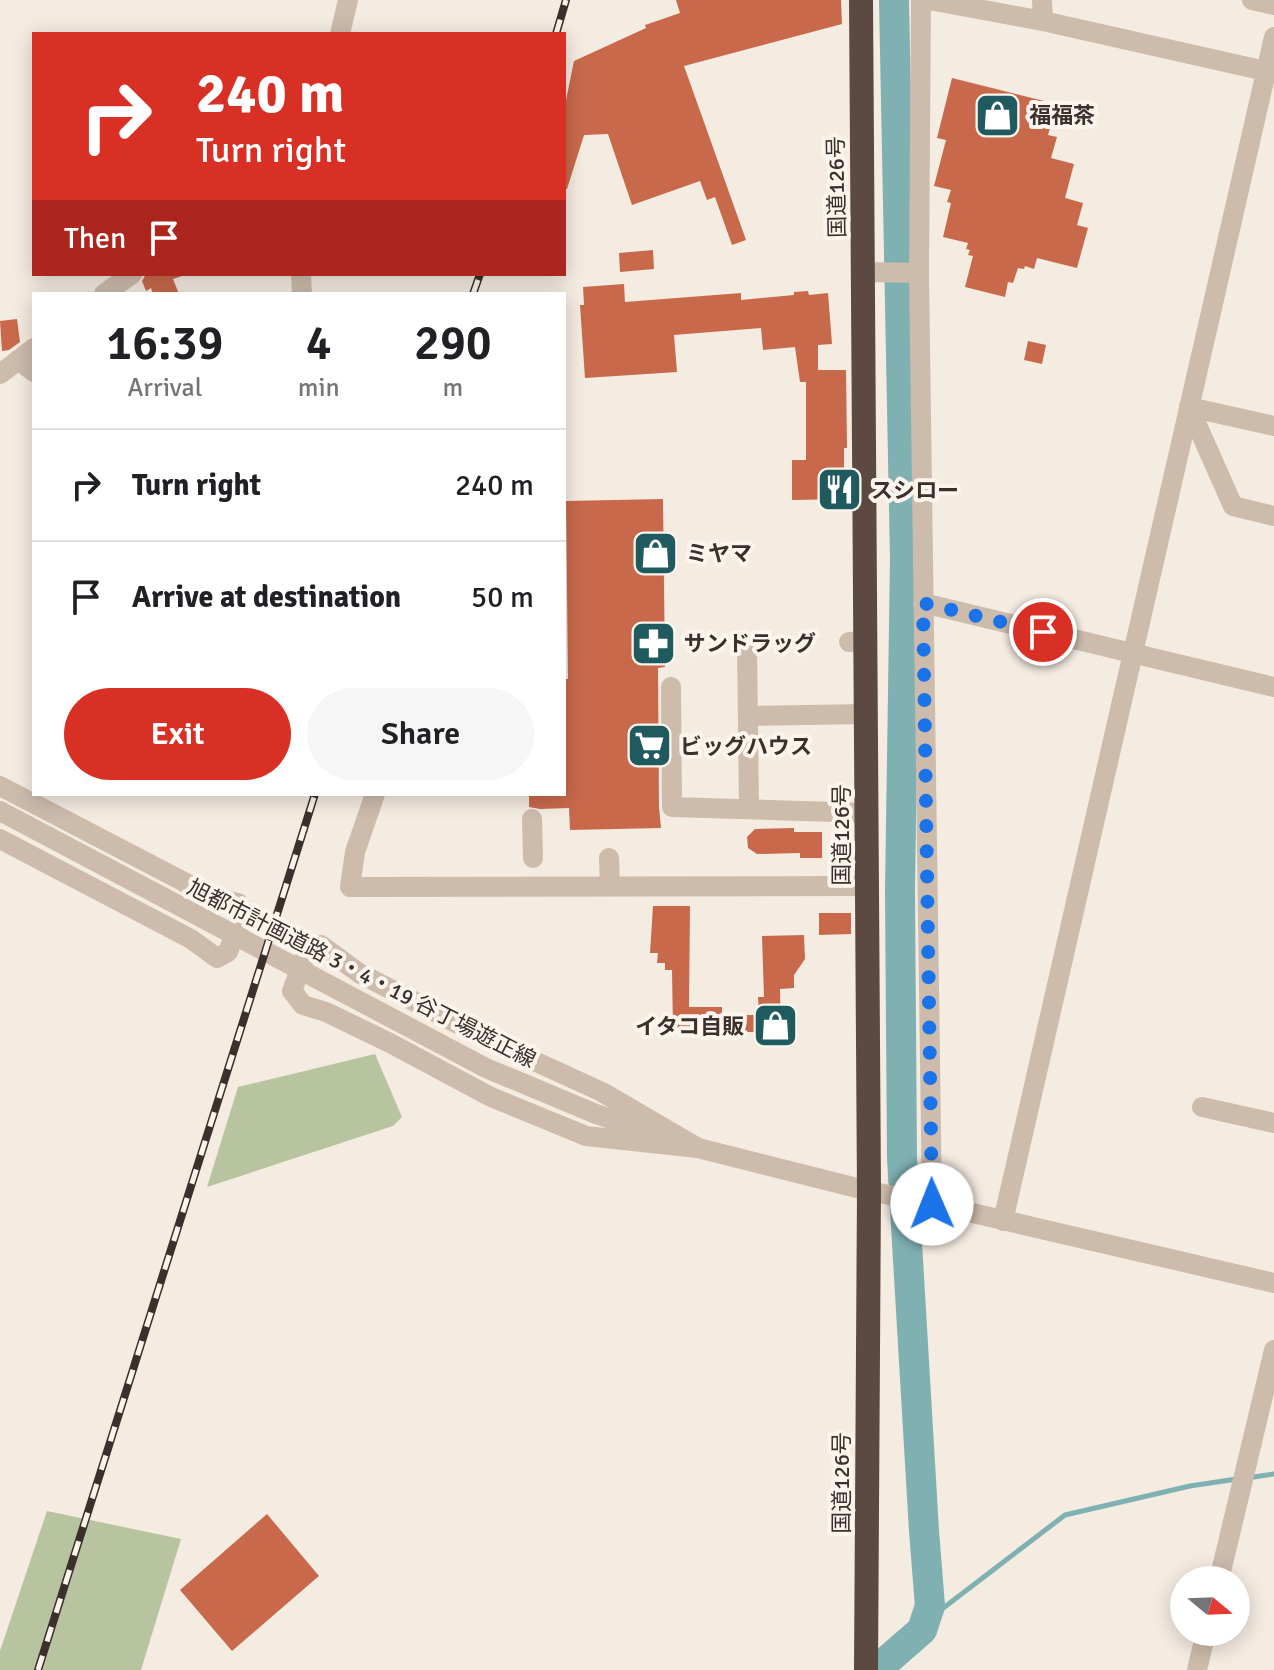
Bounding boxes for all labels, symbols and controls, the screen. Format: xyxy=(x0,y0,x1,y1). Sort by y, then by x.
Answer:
text: 240 m xyxy=(196,59,344,128)
icon: right xyxy=(64,64,168,168)
shop icon: 福福茶 xyxy=(974,91,1022,139)
place label: 福福茶 xyxy=(1029,102,1095,129)
text: Turn right xyxy=(196,128,346,173)
street label: 国道126号 xyxy=(822,136,851,238)
icon: arrive xyxy=(142,216,186,260)
text: Then xyxy=(64,220,126,257)
text: 16:39 xyxy=(106,314,223,373)
text: 4 xyxy=(306,314,332,373)
text: 290 xyxy=(414,314,492,373)
text: Arrival xyxy=(127,372,202,404)
text: min xyxy=(298,372,340,404)
text: m xyxy=(442,372,463,404)
icon: right xyxy=(64,463,108,507)
restaurant icon: スシロー xyxy=(816,466,864,514)
text: Turn right xyxy=(132,467,261,504)
text: 240 m xyxy=(455,467,534,504)
place label: スシロー xyxy=(871,477,959,504)
shop icon: ミヤマ xyxy=(631,529,679,577)
place label: ミヤマ xyxy=(686,540,752,567)
icon: arrive xyxy=(64,575,108,619)
text: Arrive at destination xyxy=(132,579,401,616)
text: 50 m xyxy=(471,579,534,616)
pin xyxy=(1009,598,1077,666)
icon: arrive xyxy=(1021,610,1065,654)
pharmacy icon: サンドラッグ xyxy=(629,619,677,667)
place label: サンドラッグ xyxy=(684,630,816,657)
button: Exit xyxy=(64,688,291,780)
button: Share xyxy=(307,688,534,780)
supermarket icon: ビッグハウス xyxy=(625,722,673,770)
place label: ビッグハウス xyxy=(680,733,812,760)
street label: 国道126号 xyxy=(828,784,855,886)
street label: 旭都市計画道路 3・4・19 谷丁場遊正線 xyxy=(183,874,540,1073)
shop icon: イタコ自販 xyxy=(751,1002,799,1050)
place label: イタコ自販 xyxy=(635,1013,744,1040)
position arrow xyxy=(890,1162,974,1246)
street label: 国道126号 xyxy=(828,1432,855,1534)
north arrow xyxy=(1170,1566,1250,1646)
map controls xyxy=(1170,1566,1250,1646)

